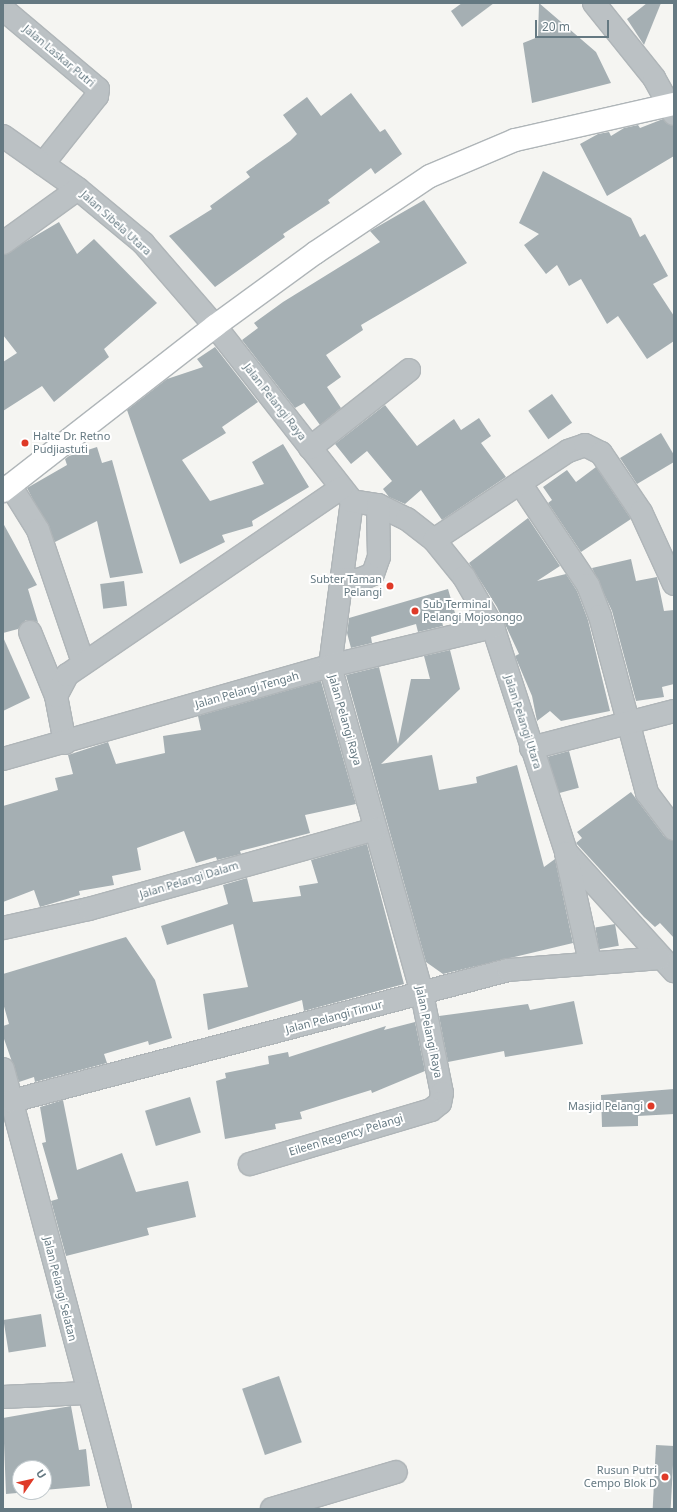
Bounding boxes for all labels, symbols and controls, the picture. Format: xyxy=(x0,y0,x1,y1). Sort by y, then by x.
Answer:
scale bar xyxy=(537,12,611,38)
text: 20 m xyxy=(542,18,570,35)
street label: Jalan Laskar Putri xyxy=(21,22,97,90)
street label: Jalan Sibela Utara xyxy=(78,188,154,258)
street label: Jalan Pelangi Raya xyxy=(241,361,309,443)
place label: Halte Dr. Retno Pudjiastuti xyxy=(33,430,110,456)
marker: Halte Dr. Retno Pudjiastuti xyxy=(20,438,30,448)
place label: Subter Taman Pelangi xyxy=(310,573,382,599)
marker: Subter Taman Pelangi xyxy=(385,581,395,591)
place label: Sub Terminal Pelangi Mojosongo xyxy=(423,598,522,624)
marker: Sub Terminal Pelangi Mojosongo xyxy=(410,606,420,616)
street label: Jalan Pelangi Tengah xyxy=(194,669,300,711)
street label: Jalan Pelangi Raya xyxy=(326,673,364,767)
street label: Jalan Pelangi Utara xyxy=(502,674,544,770)
street label: Jalan Pelangi Dalam xyxy=(138,859,240,901)
street label: Jalan Pelangi Raya xyxy=(413,985,445,1079)
street label: Jalan Pelangi Timur xyxy=(284,998,384,1036)
place label: Masjid Pelangi xyxy=(568,1099,643,1113)
marker: Masjid Pelangi xyxy=(646,1101,656,1111)
street label: Eileen Regency Pelangi xyxy=(287,1111,405,1159)
street label: Jalan Pelangi Selatan xyxy=(41,1235,79,1343)
north arrow xyxy=(12,1460,52,1500)
place label: Rusun Putri Cempo Blok D xyxy=(584,1464,657,1490)
text: U xyxy=(33,1466,50,1481)
marker: Rusun Putri Cempo Blok D xyxy=(660,1472,670,1482)

